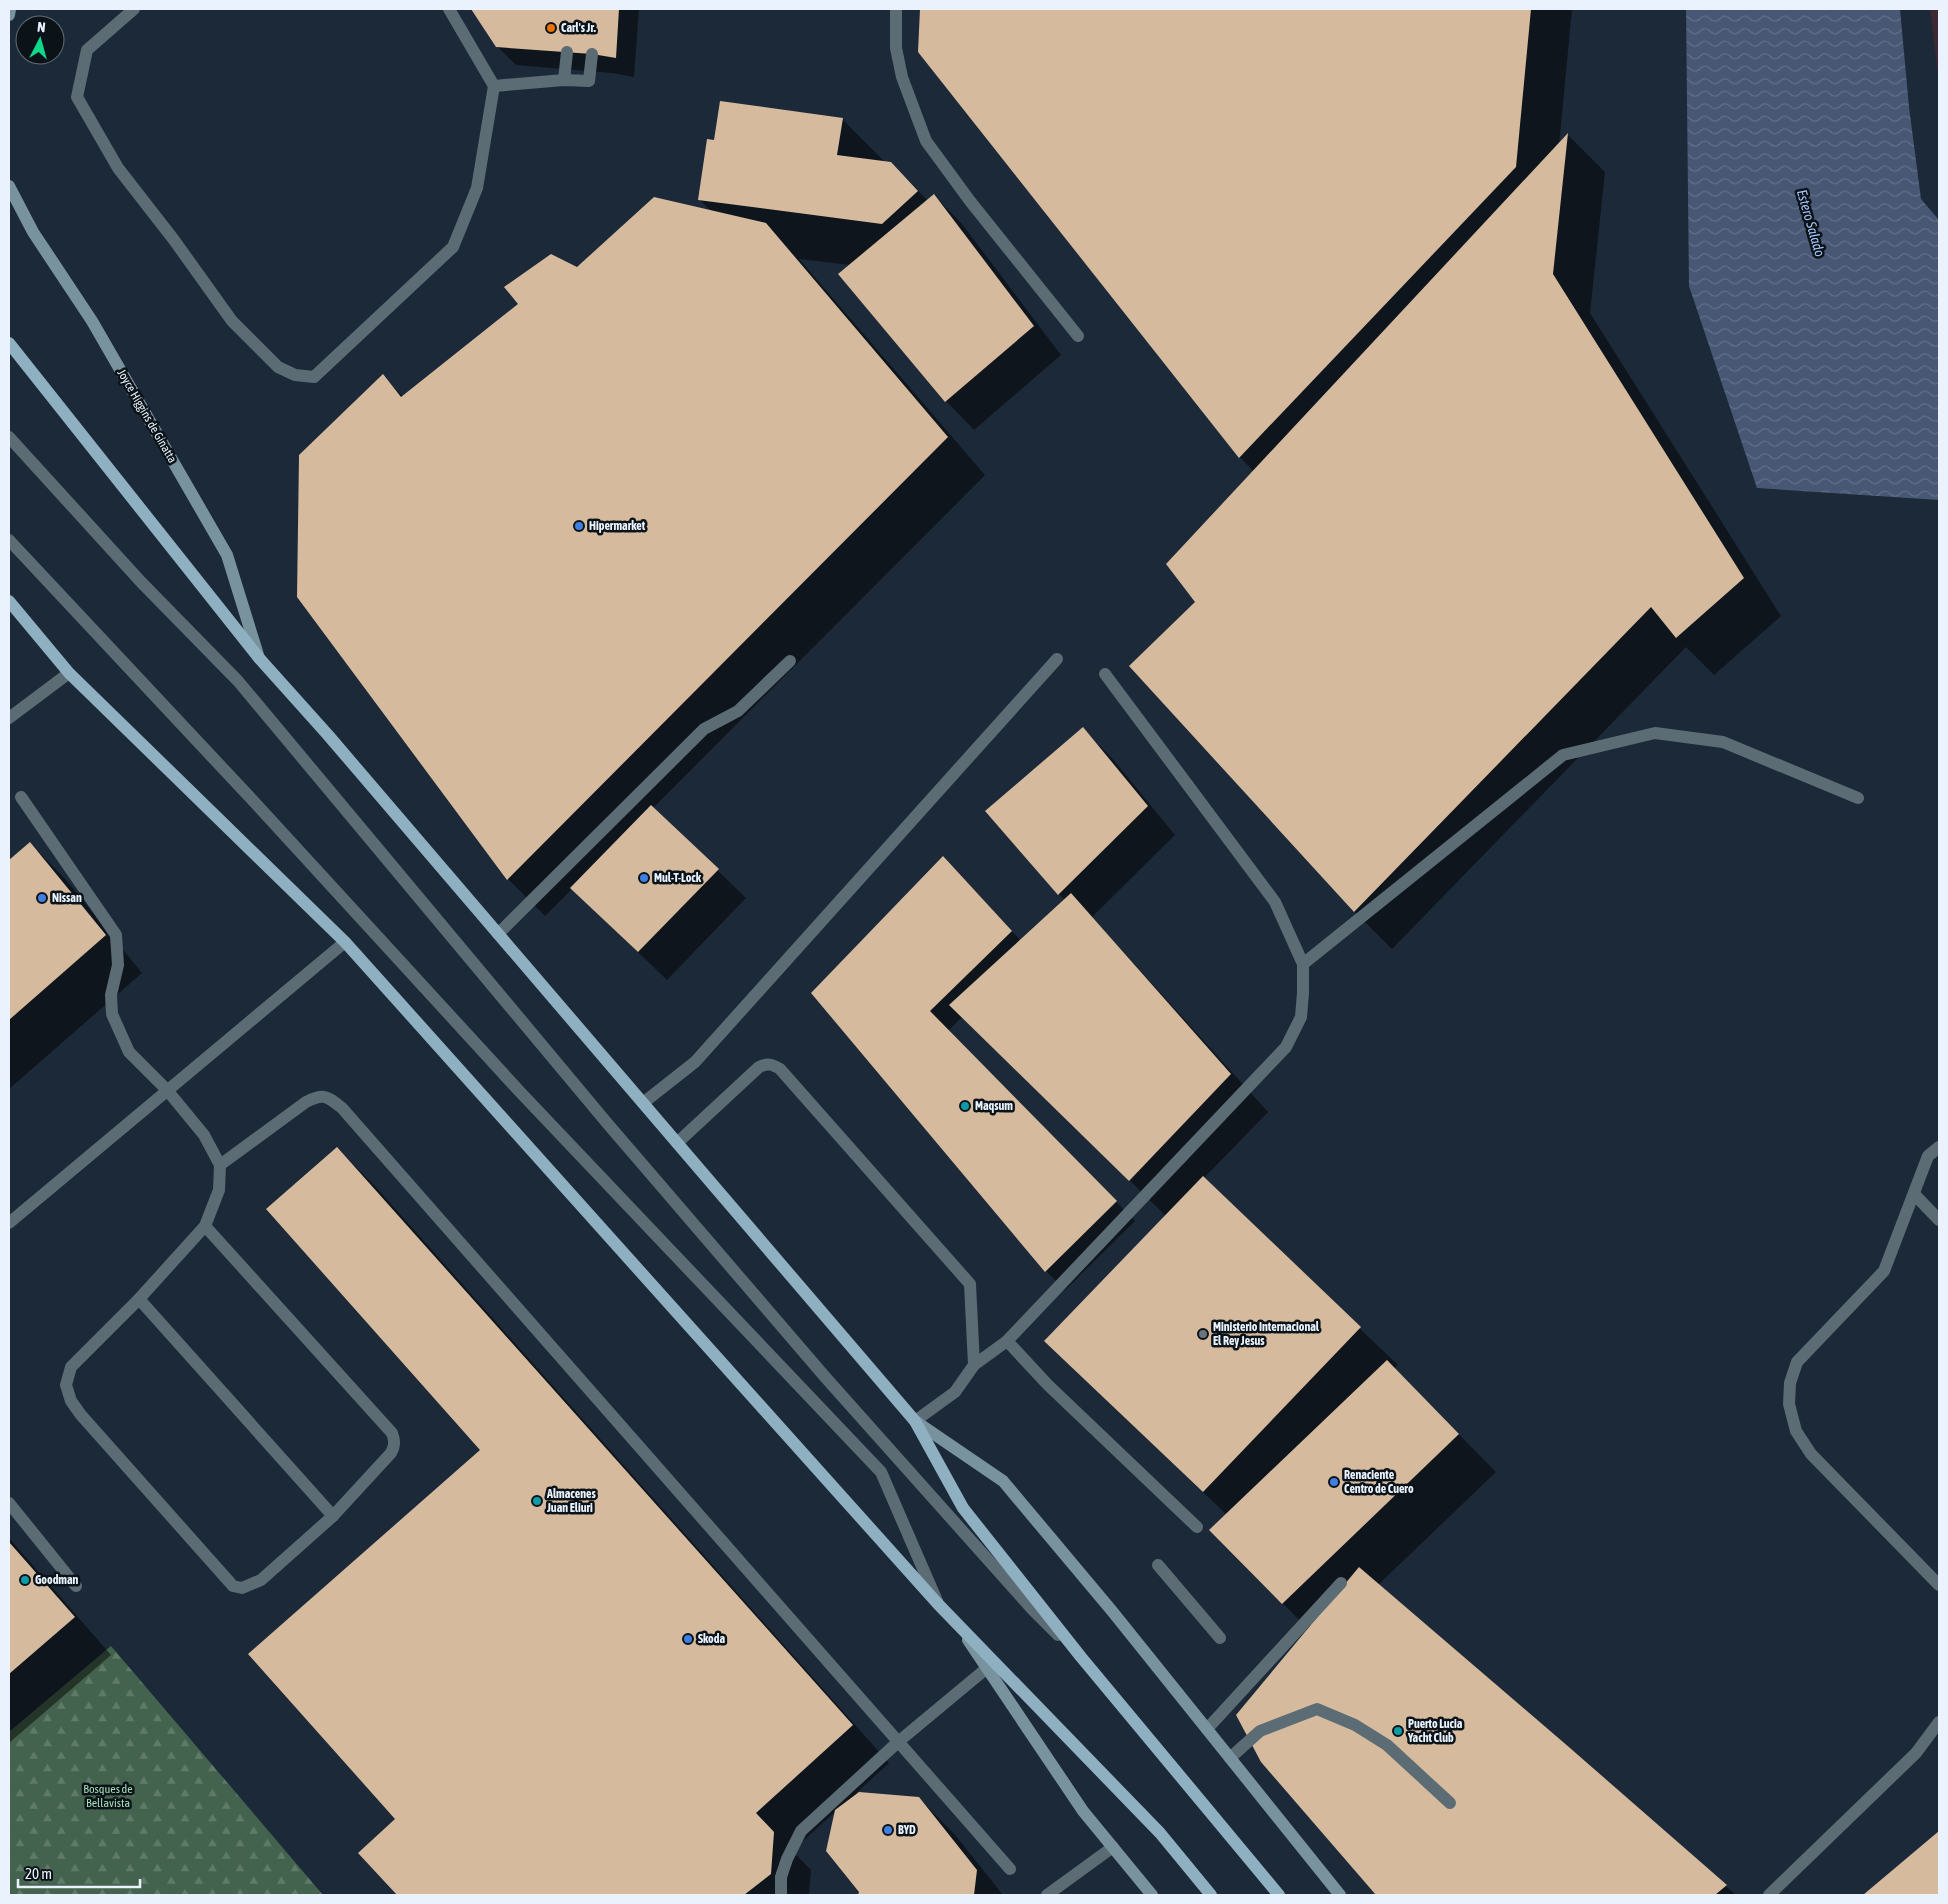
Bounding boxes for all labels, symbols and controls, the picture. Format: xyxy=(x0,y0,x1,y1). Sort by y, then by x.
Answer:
north arrow xyxy=(15,15,65,65)
text: N xyxy=(36,19,46,35)
place label: Carl's Jr. xyxy=(561,21,596,35)
marker: Carl's Jr. xyxy=(545,22,557,34)
water label: Estero Salado xyxy=(1794,188,1828,259)
street label: Joyce Higgins de Ginatta xyxy=(114,367,180,465)
place label: Hipermarket xyxy=(589,519,646,533)
marker: Hipermarket xyxy=(573,520,585,532)
place label: Mul-T-Lock xyxy=(654,871,702,885)
marker: Mul-T-Lock xyxy=(638,872,650,884)
place label: Nissan xyxy=(52,891,82,905)
marker: Nissan xyxy=(36,892,48,904)
place label: Maqsum xyxy=(975,1099,1013,1113)
marker: Maqsum xyxy=(959,1100,971,1112)
place label: Ministerio Internacional El Rey Jesus xyxy=(1213,1320,1320,1348)
marker: Ministerio Internacional El Rey Jesus xyxy=(1197,1328,1209,1340)
place label: Renaciente Centro de Cuero xyxy=(1344,1468,1414,1496)
marker: Renaciente Centro de Cuero xyxy=(1328,1476,1340,1488)
place label: Almacenes Juan Eliuri xyxy=(546,1487,596,1515)
marker: Almacenes Juan Eliuri xyxy=(531,1495,543,1507)
place label: Goodman xyxy=(35,1573,79,1587)
marker: Goodman xyxy=(19,1574,31,1586)
place label: Skoda xyxy=(698,1632,725,1646)
marker: Skoda xyxy=(682,1633,694,1645)
place label: Puerto Lucia Yacht Club xyxy=(1407,1717,1463,1745)
marker: Puerto Lucia Yacht Club xyxy=(1392,1725,1404,1737)
park label: Bosques de Bellavista xyxy=(83,1782,133,1810)
place label: BYD xyxy=(898,1823,916,1837)
marker: BYD xyxy=(882,1824,894,1836)
scale bar xyxy=(18,1856,140,1888)
text: 20 m xyxy=(25,1865,52,1882)

